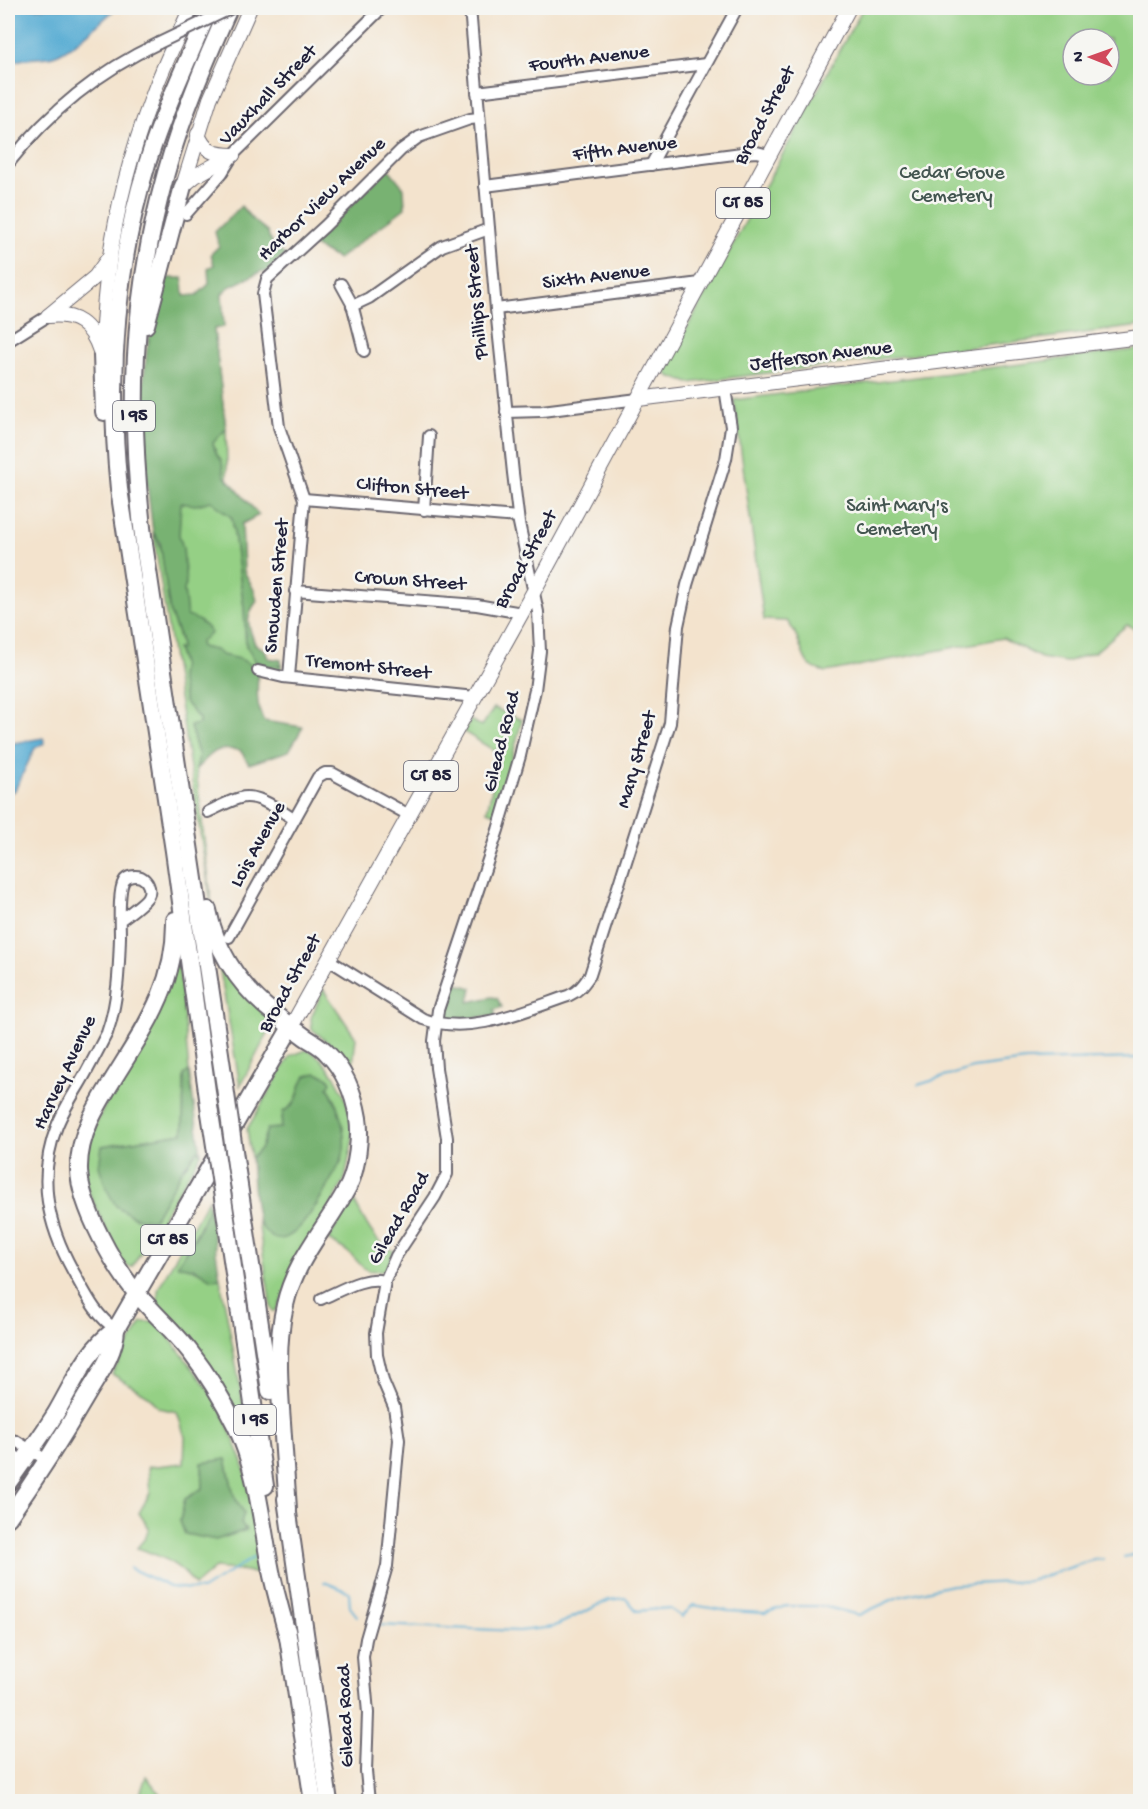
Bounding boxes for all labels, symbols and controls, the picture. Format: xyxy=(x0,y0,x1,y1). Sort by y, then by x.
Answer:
north arrow xyxy=(1061,27,1121,87)
street label: Vauxhall Street xyxy=(215,40,324,152)
street label: Fourth Avenue xyxy=(527,41,651,79)
text: N xyxy=(1070,51,1089,62)
street label: Broad Street xyxy=(730,61,803,170)
street label: Fifth Avenue xyxy=(571,132,679,168)
street label: Harbor View Avenue xyxy=(254,133,392,267)
park label: Cedar Grove Cemetery xyxy=(899,163,1005,209)
road number: CT 85 xyxy=(716,188,770,218)
street label: Phillips Street xyxy=(461,242,495,361)
street label: Sixth Avenue xyxy=(541,260,652,296)
street label: Jefferson Avenue xyxy=(749,337,894,377)
road number: I 95 xyxy=(113,401,155,431)
street label: Clifton Street xyxy=(355,474,471,506)
park label: Saint Mary's Cemetery xyxy=(846,496,948,542)
street label: Broad Street xyxy=(490,505,564,614)
street label: Snowden Street xyxy=(261,516,295,654)
street label: Crown Street xyxy=(354,567,468,597)
street label: Tremont Street xyxy=(303,650,433,686)
street label: Gilead Road xyxy=(479,687,527,795)
street label: Mary Street xyxy=(613,707,663,811)
road number: CT 85 xyxy=(404,761,458,791)
street label: Lois Avenue xyxy=(226,798,292,892)
street label: Broad Street xyxy=(254,929,328,1038)
street label: Harvey Avenue xyxy=(29,1012,103,1134)
street label: Gilead Road xyxy=(364,1167,437,1269)
road number: CT 85 xyxy=(141,1225,195,1255)
road number: I 95 xyxy=(234,1405,276,1435)
street label: Gilead Road xyxy=(334,1662,360,1768)

